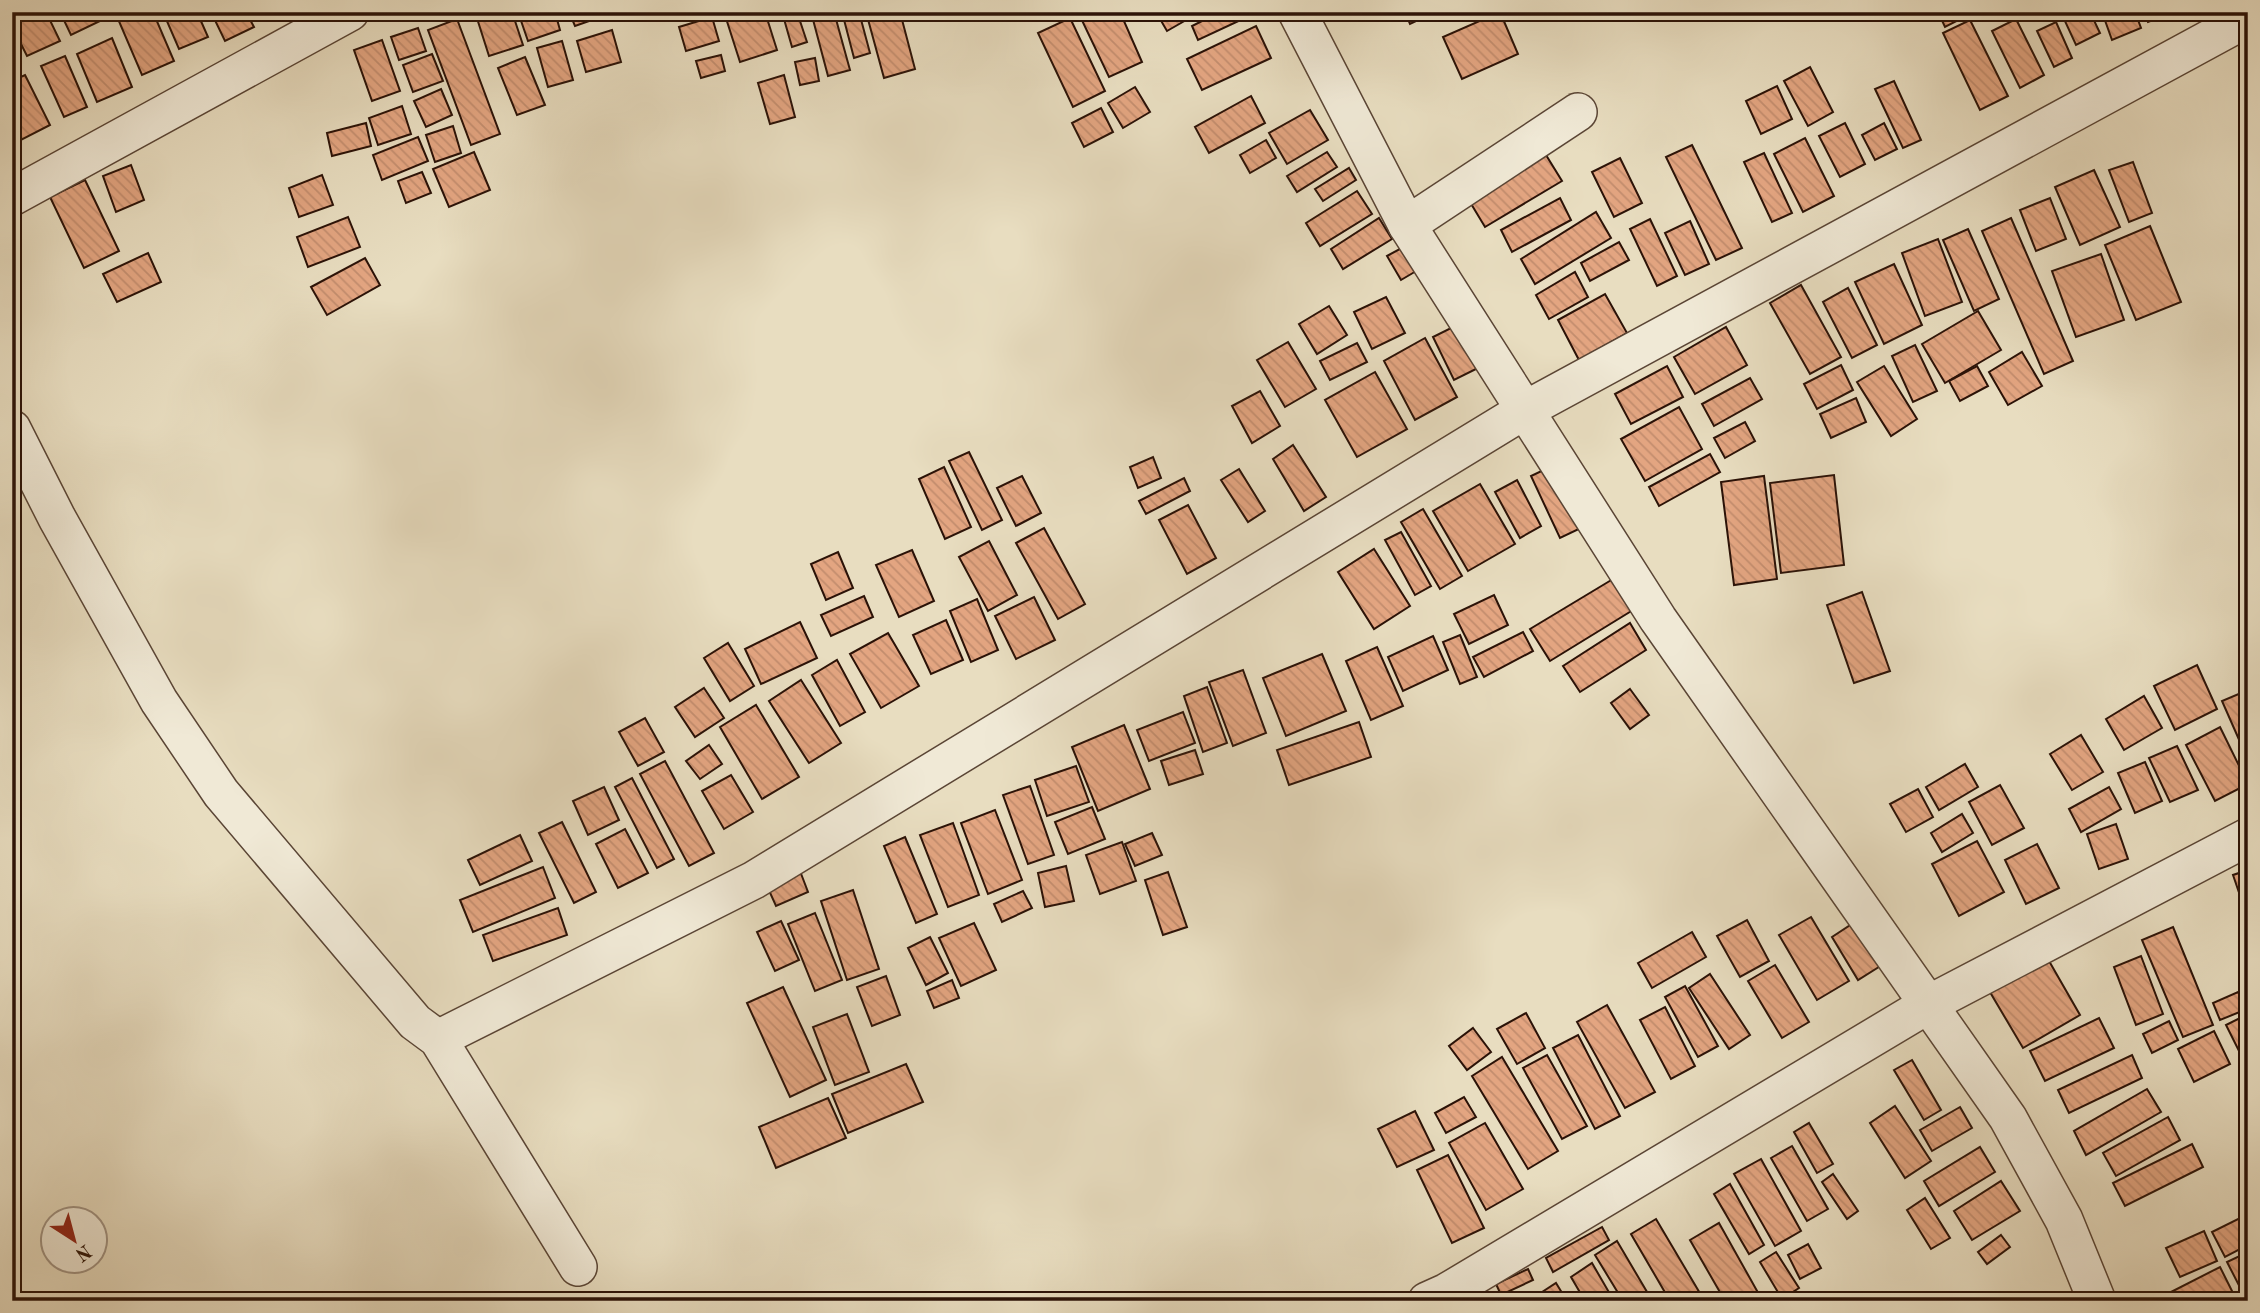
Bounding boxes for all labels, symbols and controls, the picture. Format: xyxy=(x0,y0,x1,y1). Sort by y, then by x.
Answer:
north arrow xyxy=(38,1204,108,1274)
text: N xyxy=(71,1240,94,1264)

